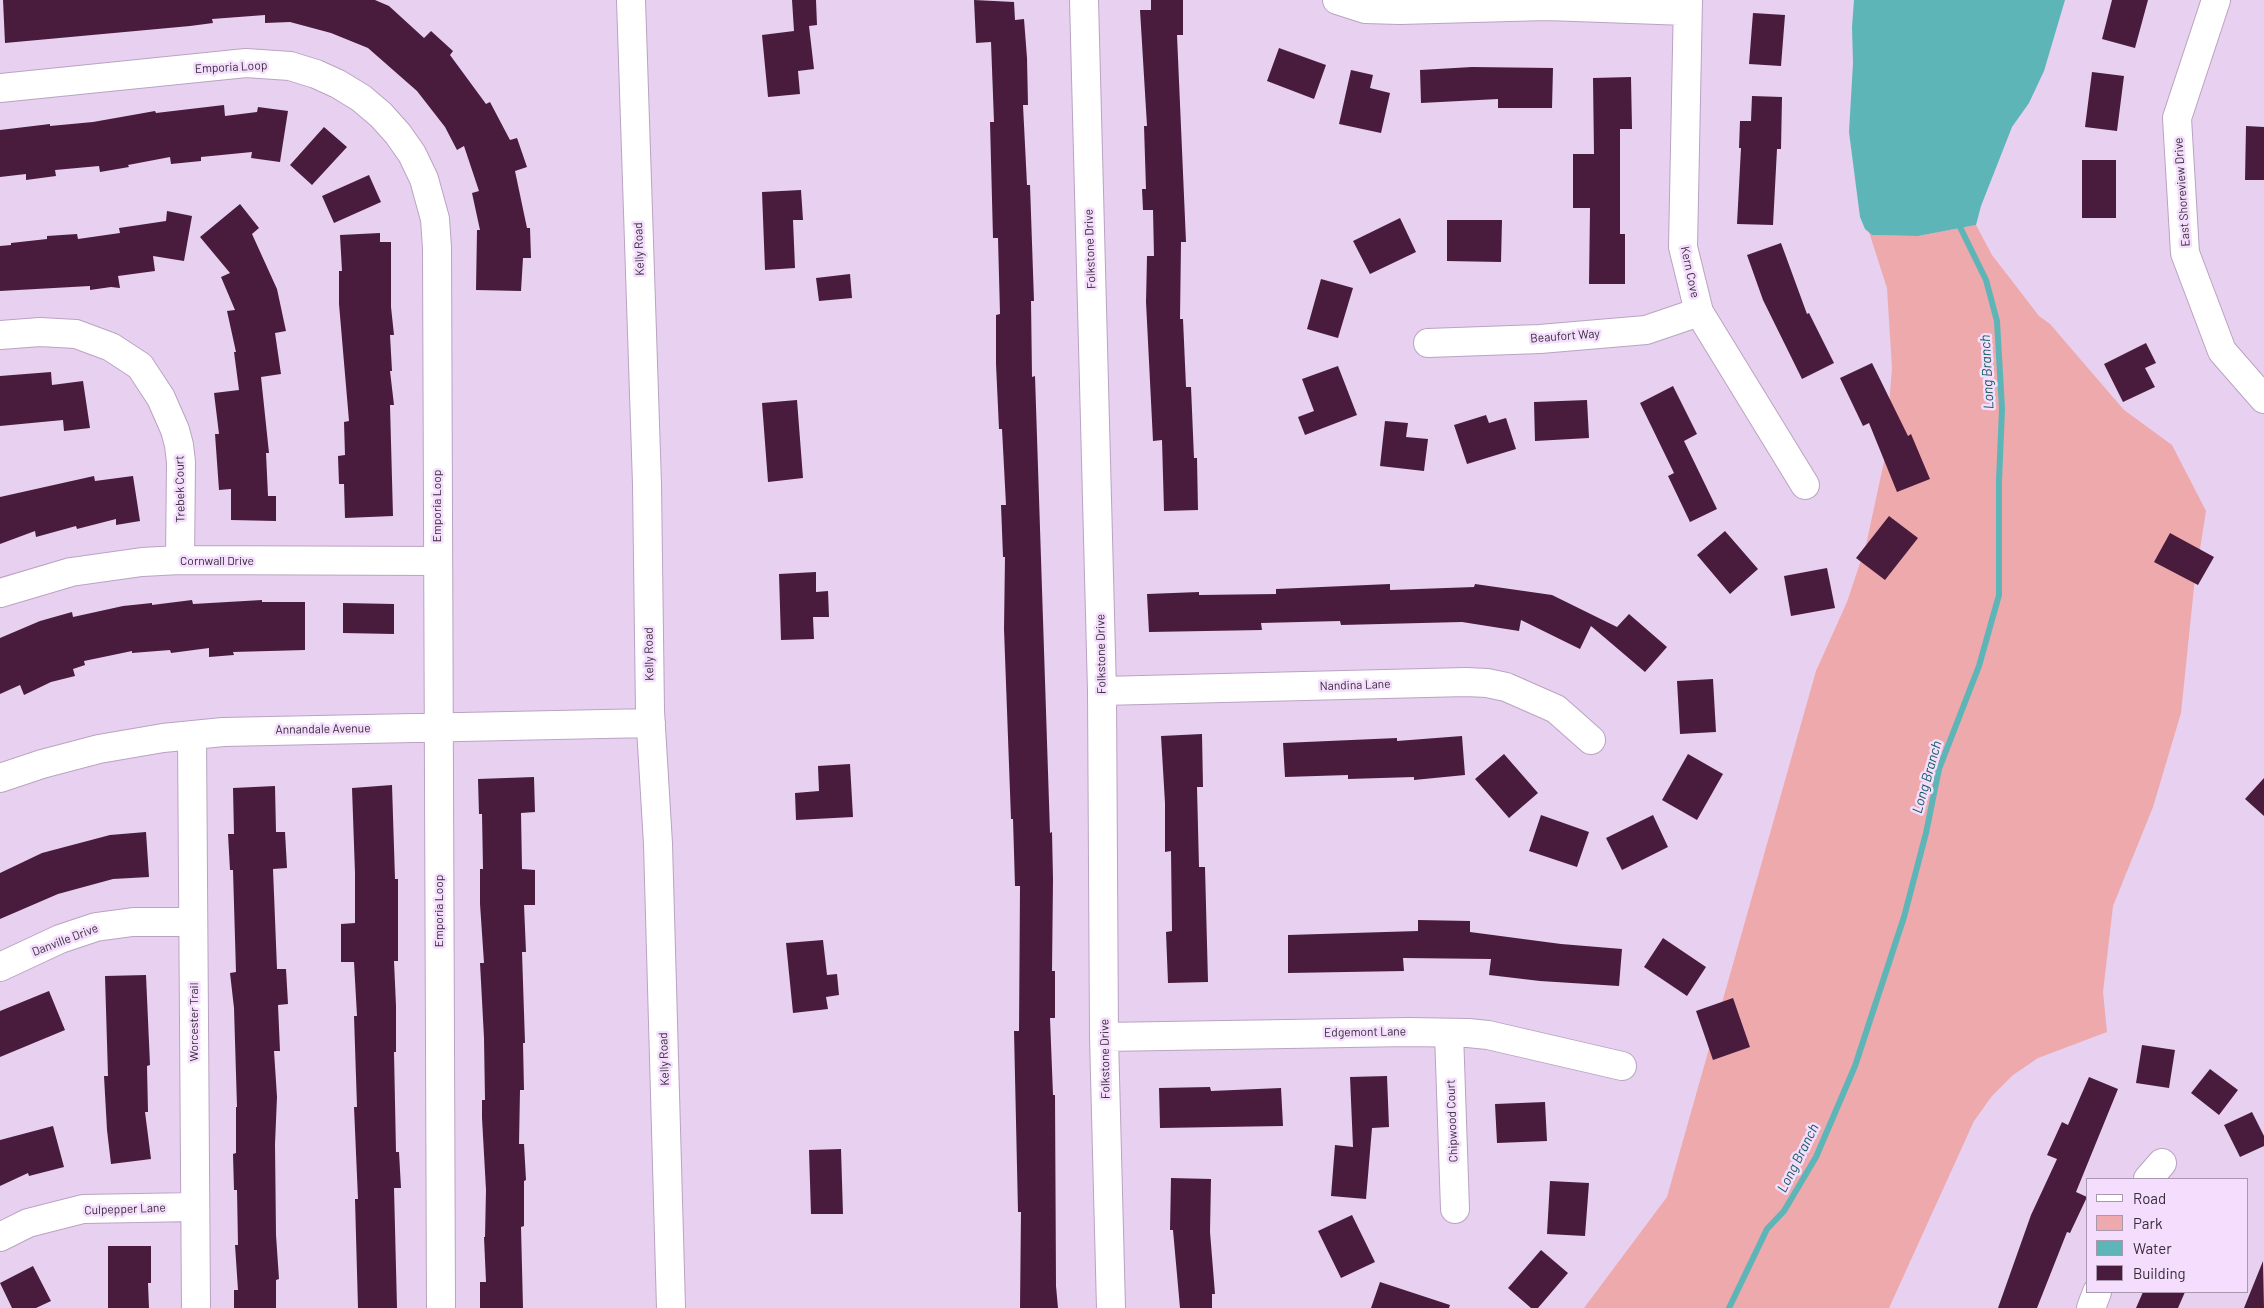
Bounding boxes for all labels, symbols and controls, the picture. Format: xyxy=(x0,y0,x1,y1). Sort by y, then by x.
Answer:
street label: Emporia Loop xyxy=(194,58,268,76)
street label: East Shoreview Drive xyxy=(2171,137,2193,247)
street label: Folkstone Drive xyxy=(1081,209,1099,289)
street label: Kelly Road xyxy=(631,222,647,276)
street label: Kern Cove xyxy=(1678,245,1702,299)
street label: Beaufort Way xyxy=(1530,326,1600,346)
water label: Long Branch xyxy=(1977,334,1997,410)
street label: Trebek Court xyxy=(172,455,188,523)
street label: Emporia Loop xyxy=(430,470,444,542)
street label: Cornwall Drive xyxy=(180,554,254,568)
street label: Folkstone Drive xyxy=(1093,614,1109,694)
street label: Kelly Road xyxy=(641,627,657,681)
street label: Nandina Lane xyxy=(1319,677,1391,693)
street label: Annandale Avenue xyxy=(275,721,371,737)
water label: Long Branch xyxy=(1909,739,1945,815)
street label: Emporia Loop xyxy=(432,875,446,947)
street label: Danville Drive xyxy=(30,921,100,959)
street label: Worcester Trail xyxy=(187,983,201,1061)
street label: Folkstone Drive xyxy=(1097,1019,1113,1099)
street label: Edgemont Lane xyxy=(1324,1024,1406,1040)
street label: Kelly Road xyxy=(656,1032,672,1086)
street label: Chipwood Court xyxy=(1443,1079,1461,1163)
water label: Long Branch xyxy=(1774,1121,1822,1195)
legend xyxy=(2086,1178,2249,1293)
text: Road xyxy=(2133,1189,2166,1207)
street label: Culpepper Lane xyxy=(84,1200,166,1218)
text: Park xyxy=(2133,1214,2162,1232)
text: Water xyxy=(2133,1239,2172,1257)
text: Building xyxy=(2133,1264,2186,1282)

